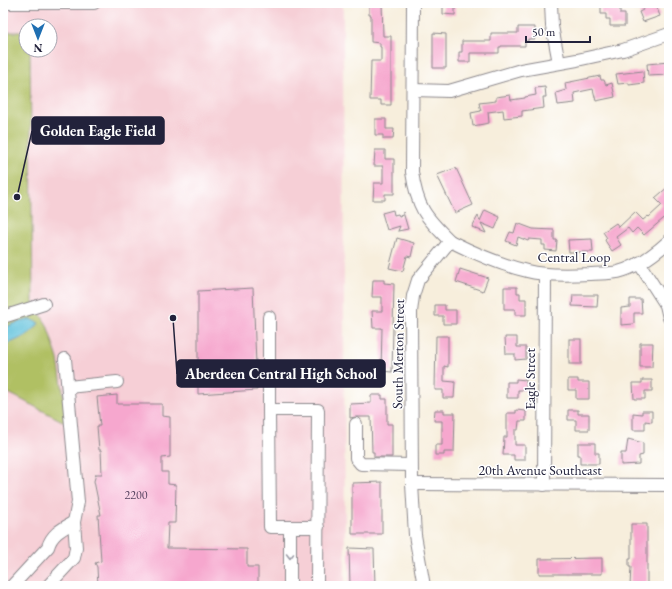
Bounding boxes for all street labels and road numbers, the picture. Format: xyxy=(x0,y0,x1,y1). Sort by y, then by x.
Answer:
street label: Central Loop xyxy=(538,248,610,266)
street label: South Merton Street xyxy=(388,298,408,409)
street label: Eagle Street xyxy=(521,348,539,410)
street label: 20th Avenue Southeast xyxy=(478,461,602,479)

